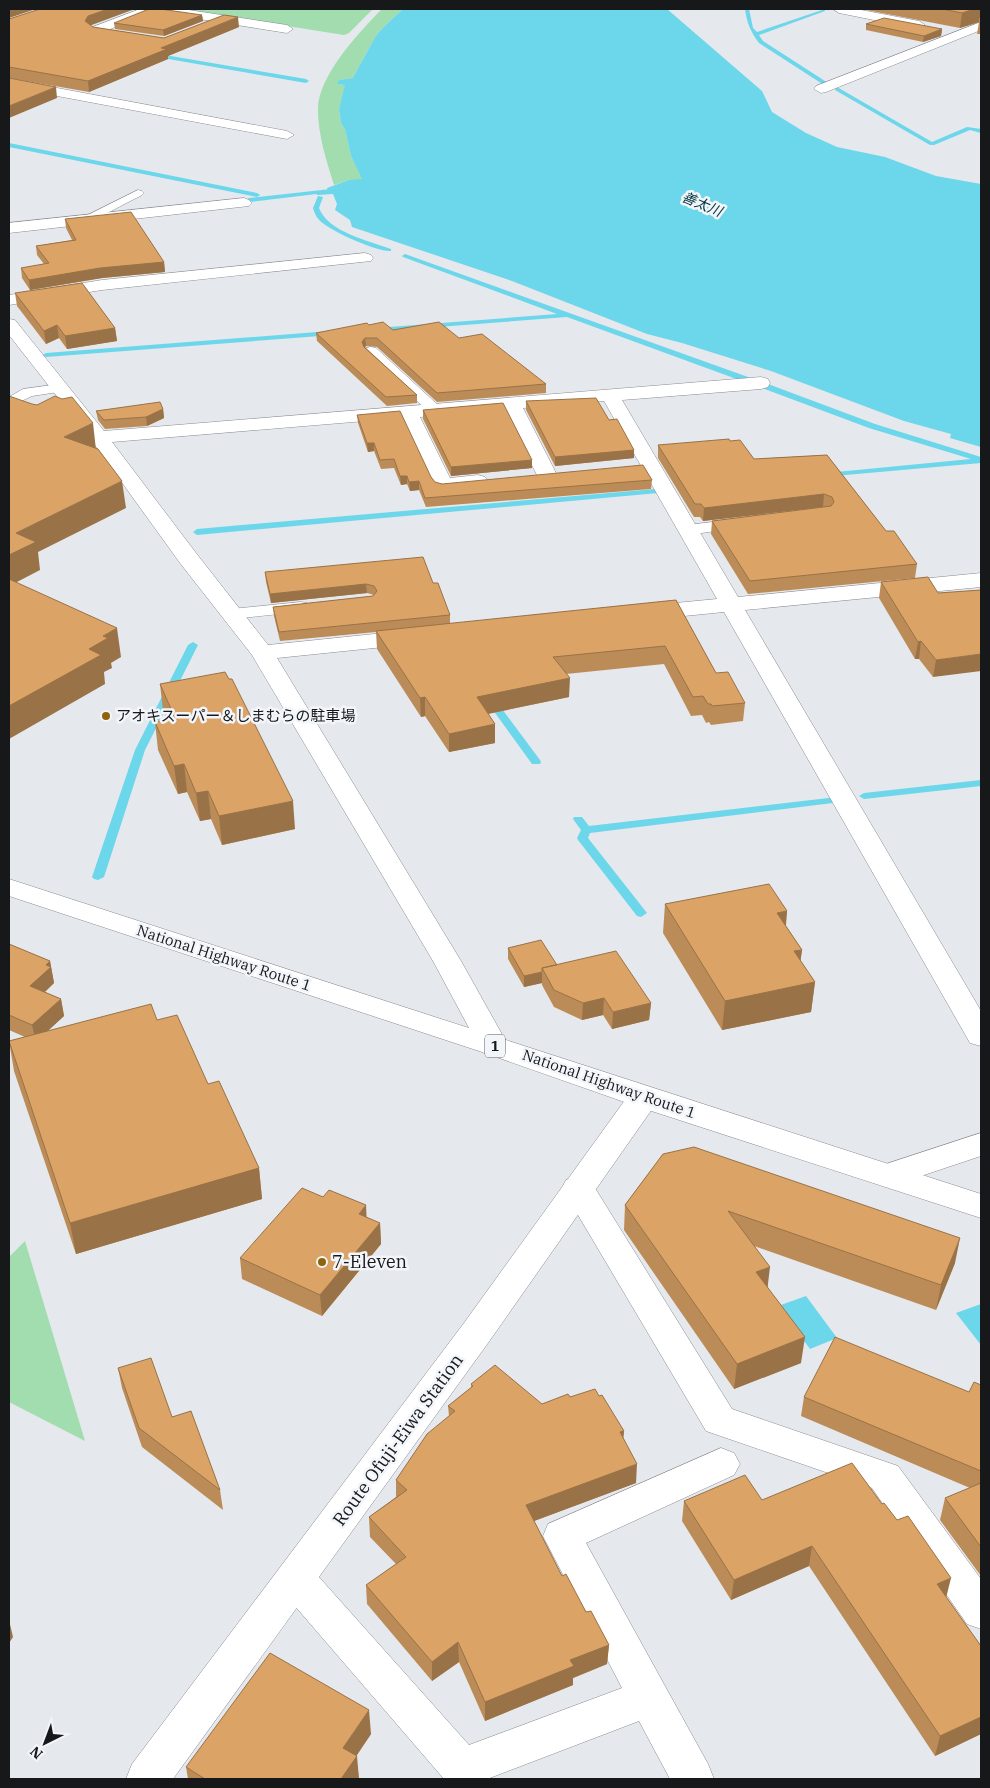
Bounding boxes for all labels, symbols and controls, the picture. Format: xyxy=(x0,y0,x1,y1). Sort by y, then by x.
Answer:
water label: 善太川 xyxy=(679,188,727,221)
place label: アオキスーパー＆しまむらの駐車場 xyxy=(116,706,355,725)
marker: アオキスーパー＆しまむらの駐車場 xyxy=(100,710,112,722)
street label: National Highway Route 1 xyxy=(135,920,314,995)
road number: 1 xyxy=(485,1034,505,1058)
street label: National Highway Route 1 xyxy=(520,1045,698,1122)
place label: 7-Eleven xyxy=(332,1250,407,1273)
marker: 7-Eleven xyxy=(316,1256,328,1268)
street label: Route Ofuji-Eiwa Station xyxy=(327,1349,468,1530)
north arrow xyxy=(20,1718,70,1768)
text: N xyxy=(26,1742,46,1763)

